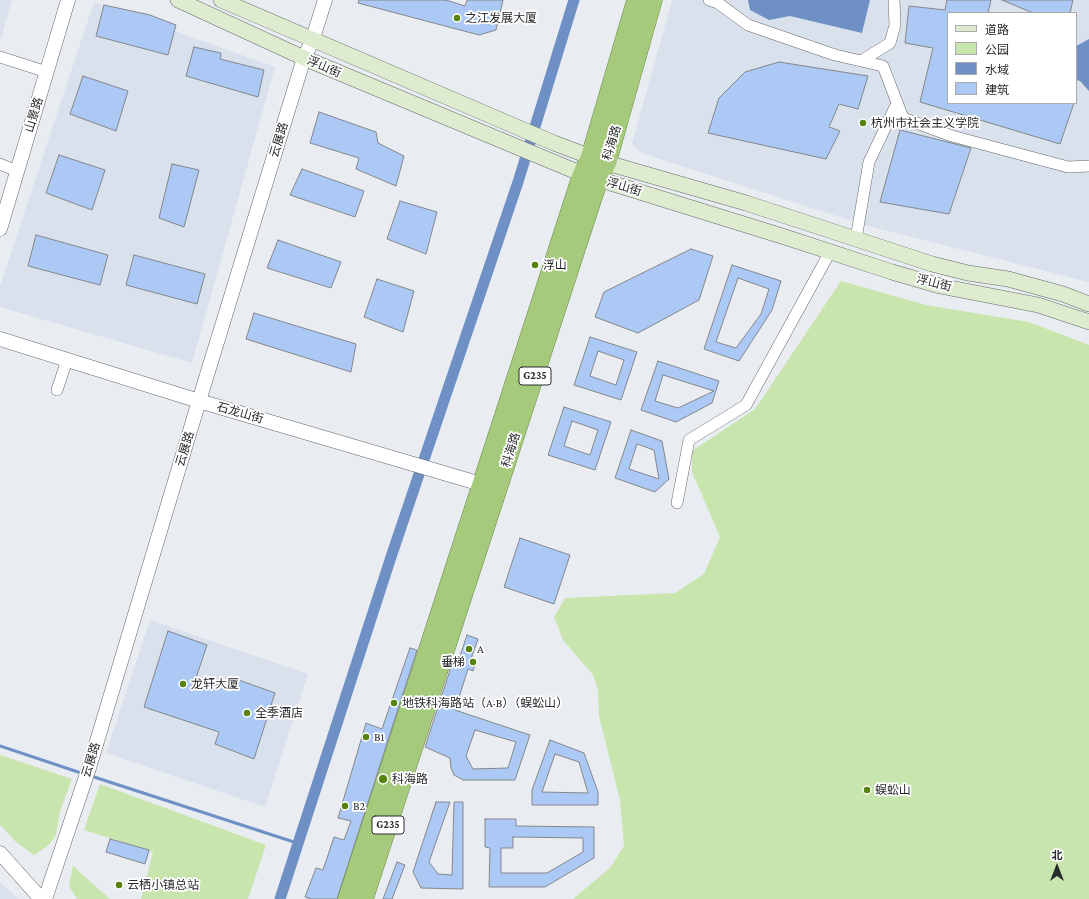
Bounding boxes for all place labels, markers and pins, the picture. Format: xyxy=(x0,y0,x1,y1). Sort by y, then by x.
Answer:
place label: 之江发展大厦 xyxy=(465,11,537,25)
marker: 之江发展大厦 xyxy=(452,13,462,23)
place label: 杭州市社会主义学院 xyxy=(871,116,979,130)
marker: 杭州市社会主义学院 xyxy=(858,118,868,128)
place label: 浮山 xyxy=(543,258,567,272)
marker: 浮山 xyxy=(530,260,540,270)
place label: A xyxy=(477,642,484,656)
marker: A xyxy=(464,644,474,654)
place label: 垂梯 xyxy=(441,655,465,669)
marker: 垂梯 xyxy=(468,657,478,667)
place label: 龙轩大厦 xyxy=(191,677,239,691)
marker: 龙轩大厦 xyxy=(178,679,188,689)
place label: 地铁科海路站（A·B）（蜈蚣山） xyxy=(402,696,568,710)
marker: 地铁科海路站（A·B）（蜈蚣山） xyxy=(389,698,399,708)
place label: 全季酒店 xyxy=(255,706,303,720)
marker: 全季酒店 xyxy=(242,708,252,718)
place label: B1 xyxy=(374,730,385,744)
marker: B1 xyxy=(361,732,371,742)
place label: 科海路 xyxy=(392,772,428,786)
marker: 科海路 xyxy=(377,773,389,785)
place label: 蜈蚣山 xyxy=(875,783,911,797)
marker: 蜈蚣山 xyxy=(862,785,872,795)
place label: B2 xyxy=(353,799,365,813)
marker: B2 xyxy=(340,801,350,811)
place label: 云栖小镇总站 xyxy=(127,878,199,892)
marker: 云栖小镇总站 xyxy=(114,880,124,890)

